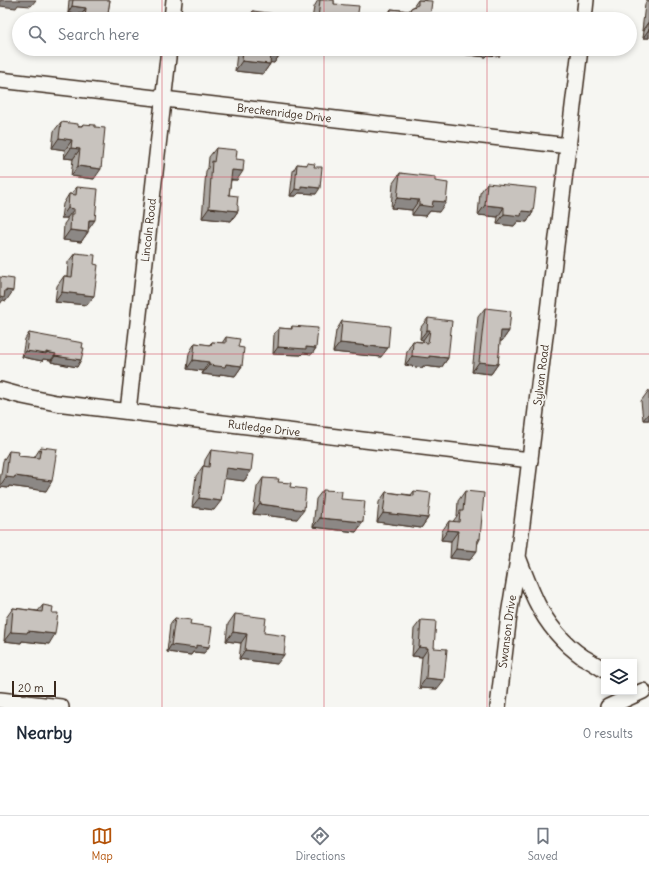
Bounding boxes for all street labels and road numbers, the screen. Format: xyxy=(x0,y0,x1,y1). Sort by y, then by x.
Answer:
street label: Breckenridge Drive xyxy=(236,101,332,125)
street label: Lincoln Road xyxy=(138,197,159,263)
street label: Sylvan Road xyxy=(530,343,552,406)
street label: Rutledge Drive xyxy=(227,417,301,439)
street label: Swanson Drive xyxy=(496,594,519,669)

